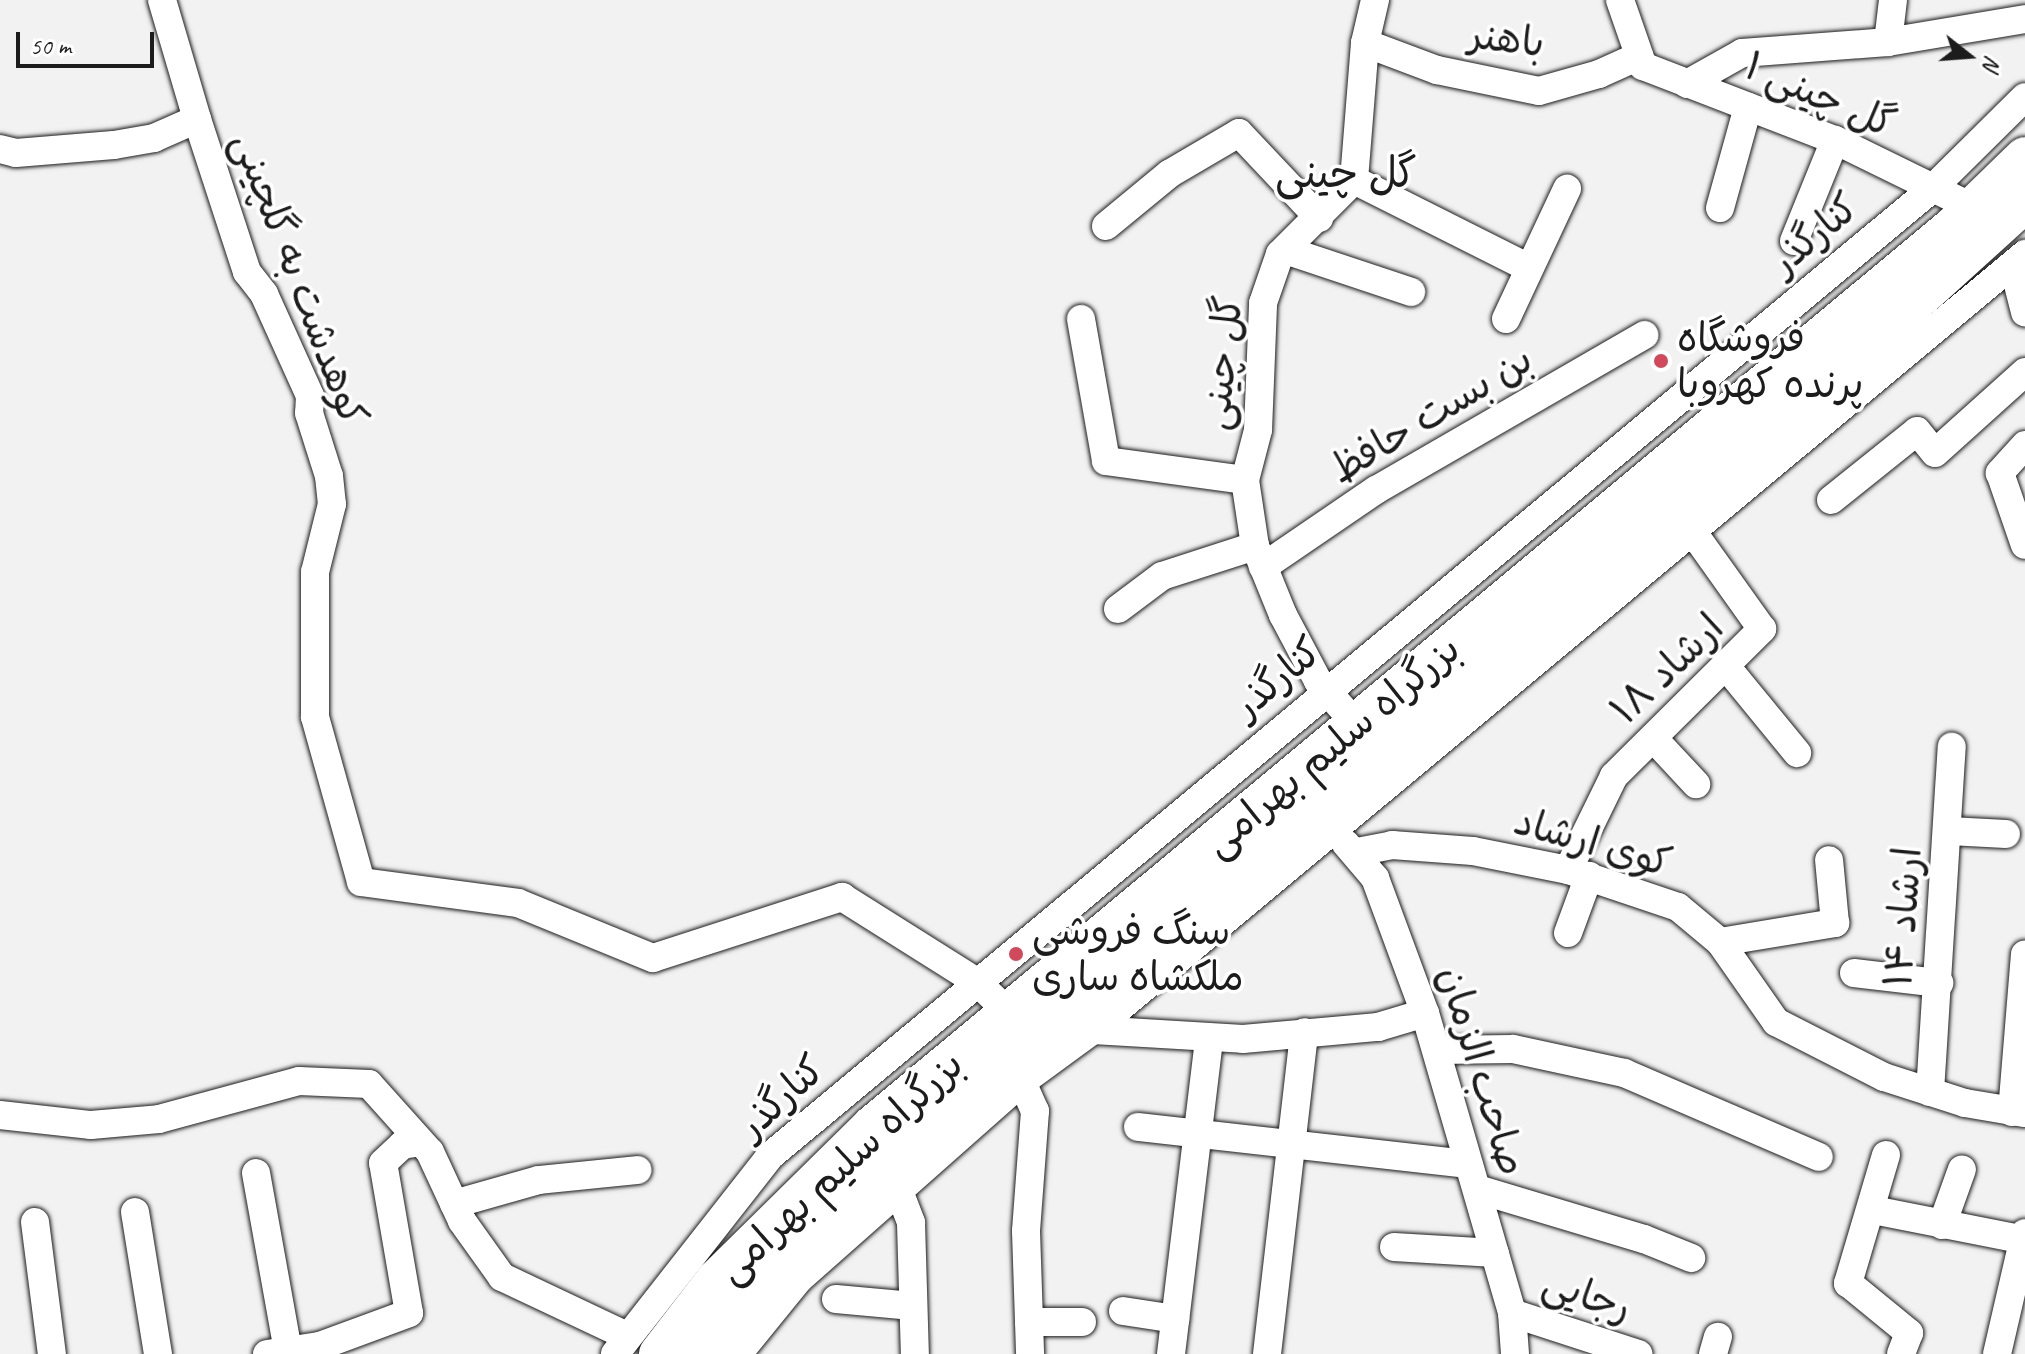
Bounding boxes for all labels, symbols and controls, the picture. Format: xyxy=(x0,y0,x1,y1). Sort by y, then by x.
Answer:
street label: باهنر xyxy=(1467,11,1547,67)
scale bar xyxy=(20,16,158,66)
north arrow xyxy=(1929,16,2009,96)
text: 50 m xyxy=(30,31,71,61)
street label: گل چینی ۱ xyxy=(1737,42,1903,148)
text: N xyxy=(1977,52,2007,74)
street label: کوهدشت به گلچینی xyxy=(222,126,378,432)
district label: گل چینی xyxy=(1275,149,1417,199)
street label: کنارگذر xyxy=(1760,183,1868,285)
street label: گل چینی xyxy=(1191,293,1253,433)
place label: فروشگاه پرنده کهروبا xyxy=(1677,314,1864,408)
street label: بن بست حافظ xyxy=(1321,335,1541,493)
marker: فروشگاه پرنده کهروبا xyxy=(1652,352,1670,370)
street label: ارشاد ۱۸ xyxy=(1601,604,1733,734)
street label: بزرگراه سلیم بهرامی xyxy=(1194,625,1470,867)
street label: کنارگذر xyxy=(1223,627,1331,729)
street label: کوی ارشاد xyxy=(1509,797,1677,887)
street label: ارشاد ۱۴ xyxy=(1874,845,1932,989)
place label: سنگ فروشی ملکشاه ساری xyxy=(1032,907,1244,1001)
marker: سنگ فروشی ملکشاه ساری xyxy=(1007,945,1025,963)
street label: صاحب الزمان xyxy=(1427,961,1537,1181)
street label: بزرگراه سلیم بهرامی xyxy=(707,1040,973,1294)
street label: کنارگذر xyxy=(727,1045,835,1149)
street label: رجایی xyxy=(1537,1258,1637,1332)

